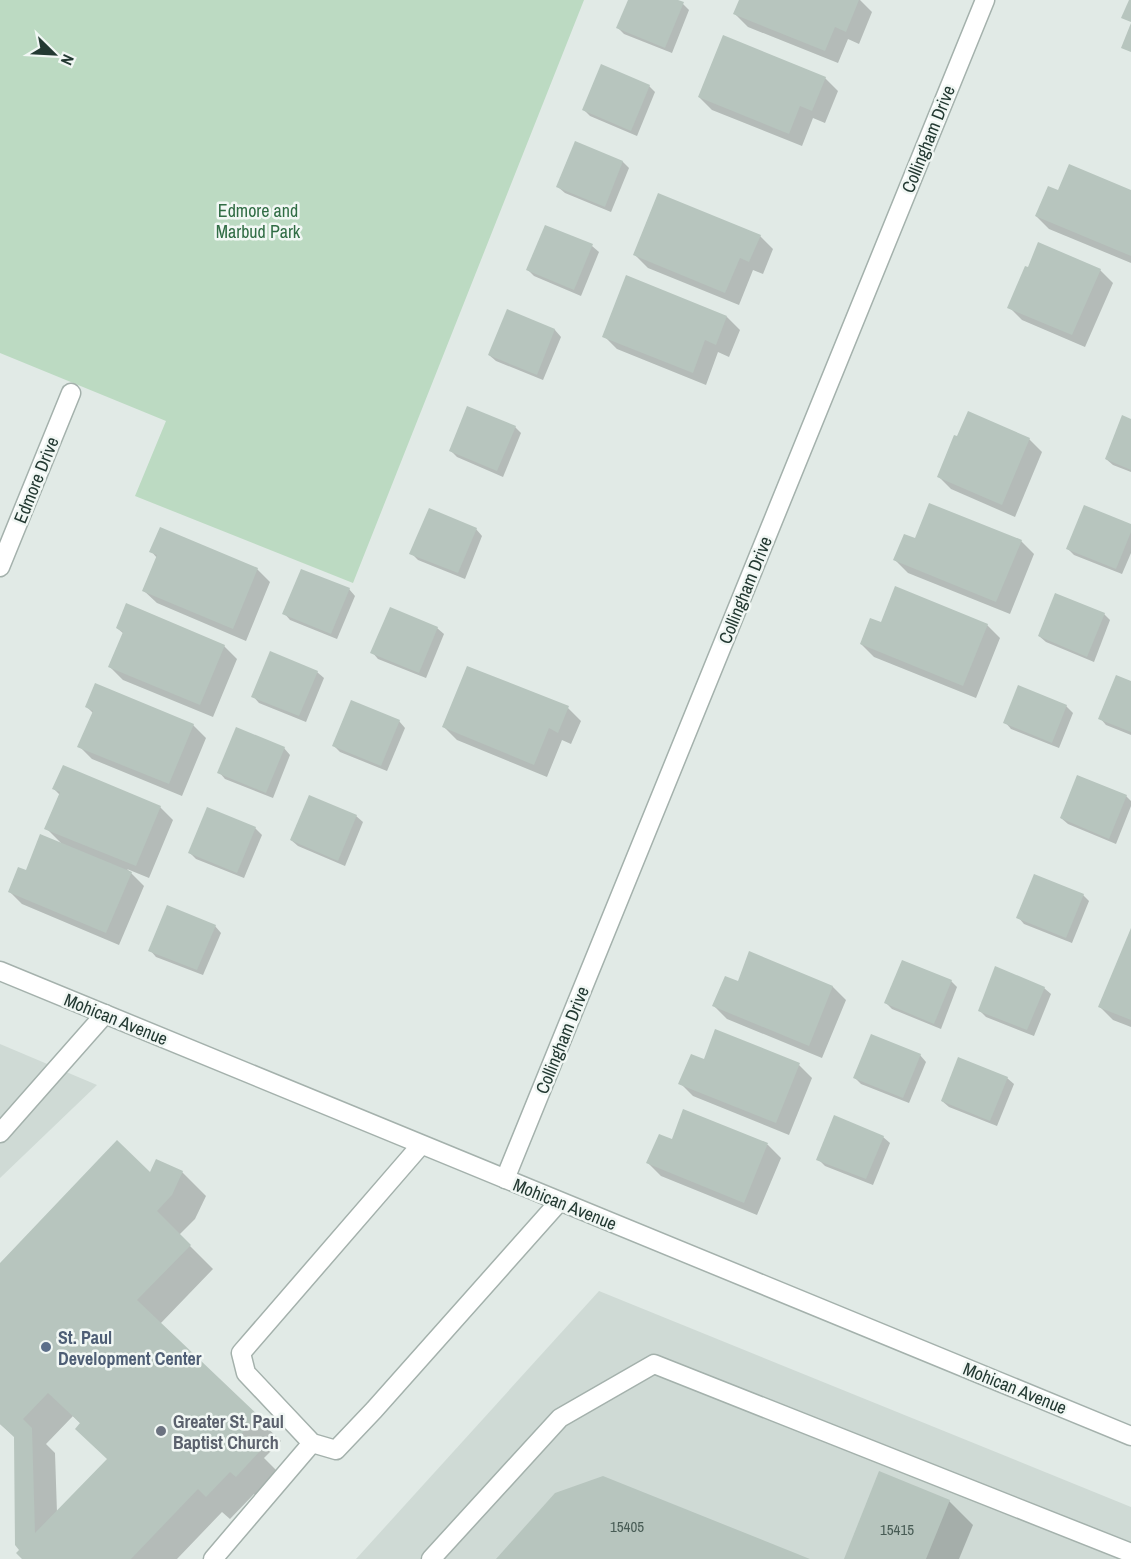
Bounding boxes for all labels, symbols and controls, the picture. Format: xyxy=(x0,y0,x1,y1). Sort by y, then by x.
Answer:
north arrow xyxy=(24,24,84,84)
text: N xyxy=(56,51,80,69)
street label: Collingham Drive xyxy=(895,81,961,197)
park label: Edmore and Marbud Park xyxy=(216,198,301,244)
street label: Edmore Drive xyxy=(7,433,65,527)
street label: Collingham Drive xyxy=(712,532,778,648)
street label: Collingham Drive xyxy=(529,982,595,1098)
street label: Mohican Avenue xyxy=(60,987,172,1051)
street label: Mohican Avenue xyxy=(509,1172,621,1236)
place label: St. Paul Development Center xyxy=(58,1325,202,1371)
marker: St. Paul Development Center xyxy=(39,1340,53,1354)
street label: Mohican Avenue xyxy=(959,1356,1071,1420)
place label: Greater St. Paul Baptist Church xyxy=(173,1409,284,1455)
marker: Greater St. Paul Baptist Church xyxy=(154,1424,168,1438)
house number: 15405 xyxy=(610,1516,644,1537)
house number: 15415 xyxy=(880,1519,914,1540)

